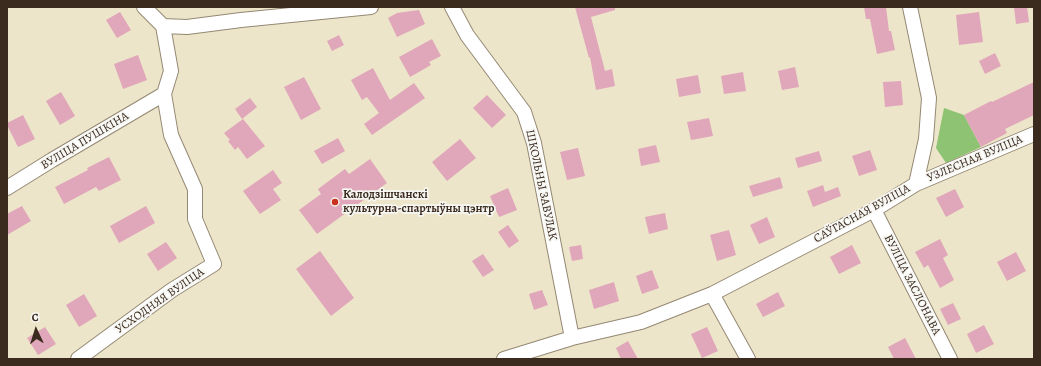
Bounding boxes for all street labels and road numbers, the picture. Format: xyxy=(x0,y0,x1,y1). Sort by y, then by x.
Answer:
street label: ВУЛІЦА ПУШКІНА xyxy=(39,109,131,173)
street label: ШКОЛЬНЫ ЗАВУЛАК xyxy=(522,128,560,242)
street label: УЗЛЕСНАЯ ВУЛІЦА xyxy=(925,132,1025,186)
street label: САЎГАСНАЯ ВУЛІЦА xyxy=(811,182,913,246)
street label: ВУЛІЦА ЗАСЛОНАВА xyxy=(880,232,944,338)
street label: УСХОДНЯЯ ВУЛІЦА xyxy=(113,265,207,337)

